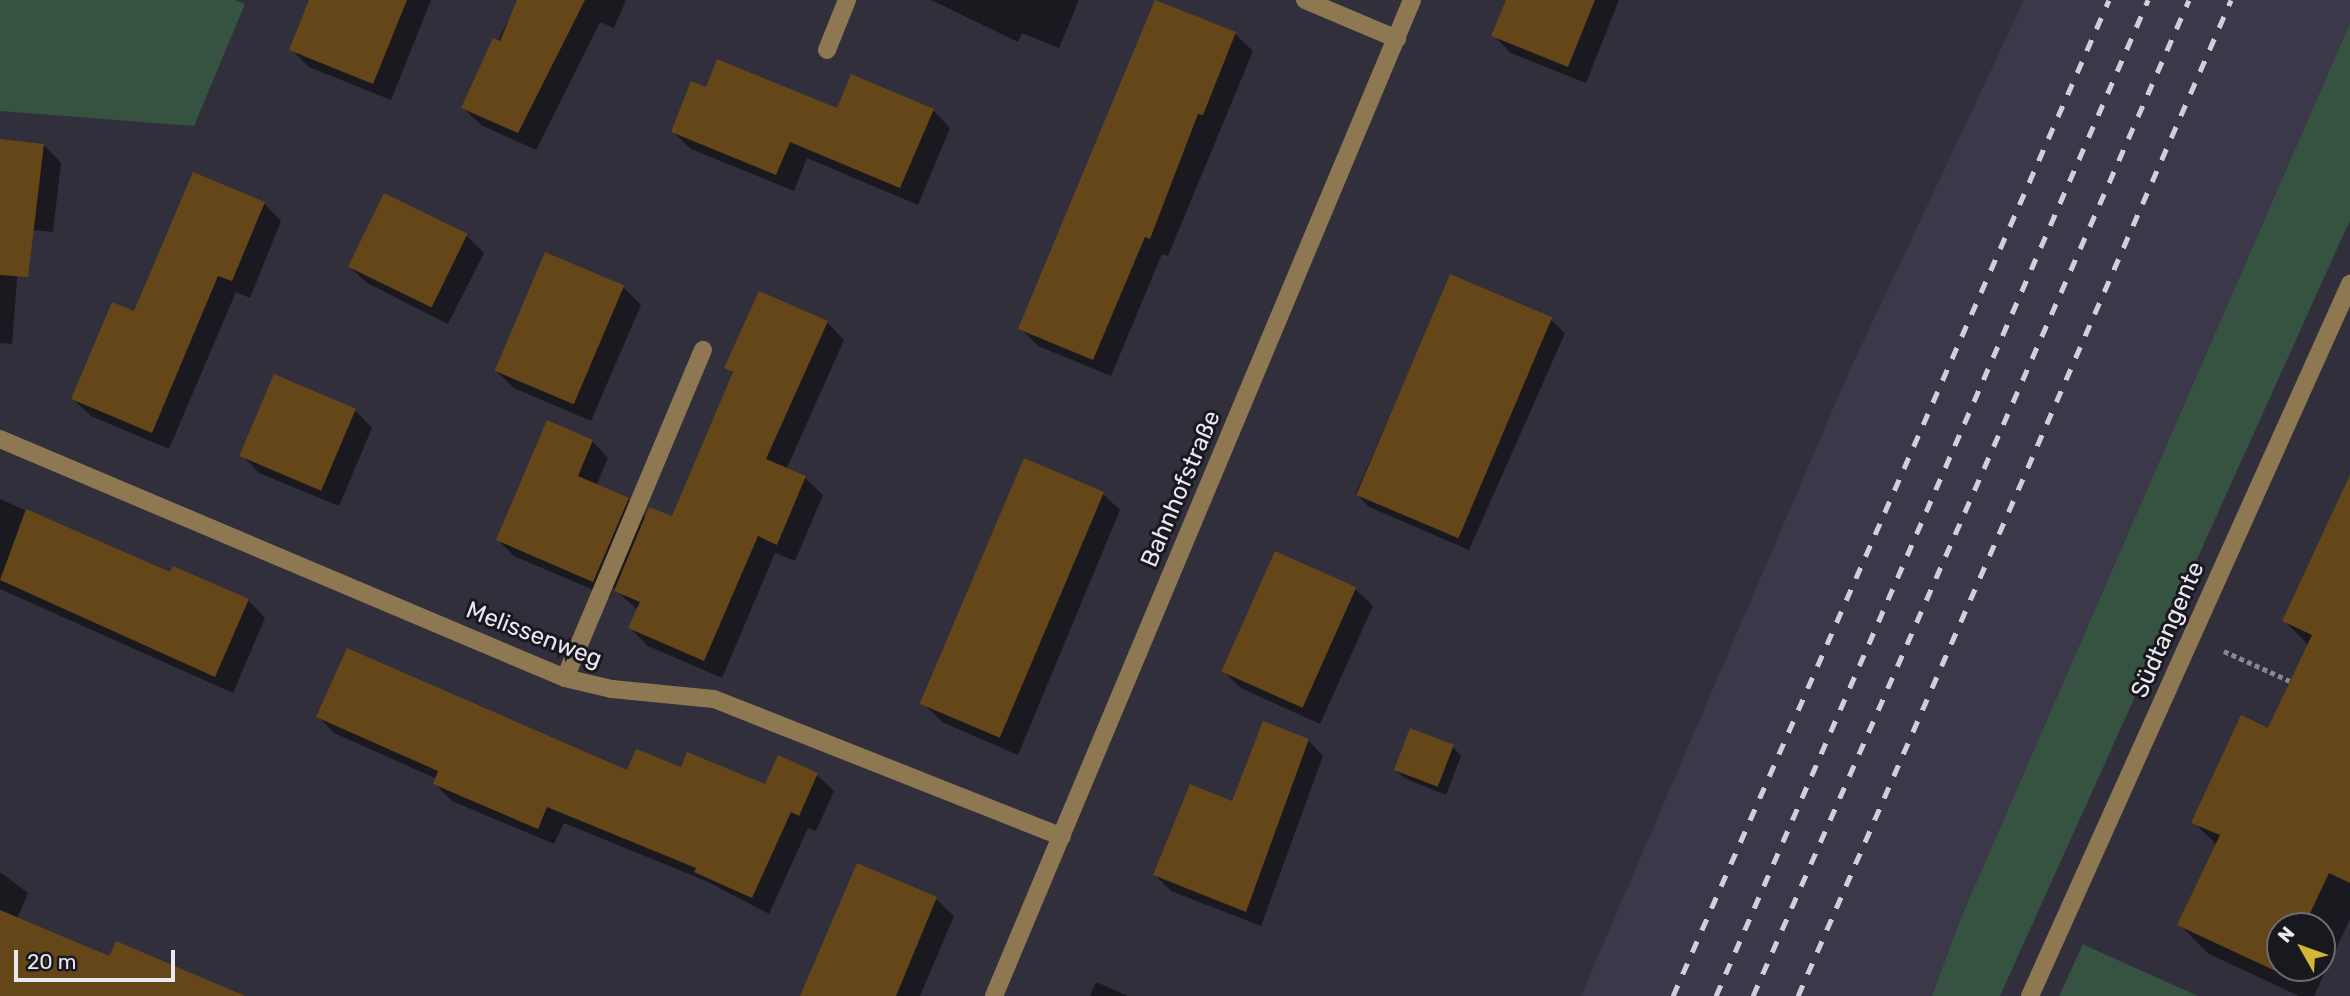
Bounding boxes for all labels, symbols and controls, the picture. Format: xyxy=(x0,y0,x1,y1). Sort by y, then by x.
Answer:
street label: Bahnhofstraße xyxy=(1135,406,1227,572)
street label: Südtangente xyxy=(2125,558,2211,702)
street label: Melissenweg xyxy=(462,596,606,674)
north arrow xyxy=(2266,912,2336,982)
text: N xyxy=(2273,922,2299,947)
scale bar xyxy=(18,936,178,980)
text: 20 m xyxy=(27,949,76,974)

